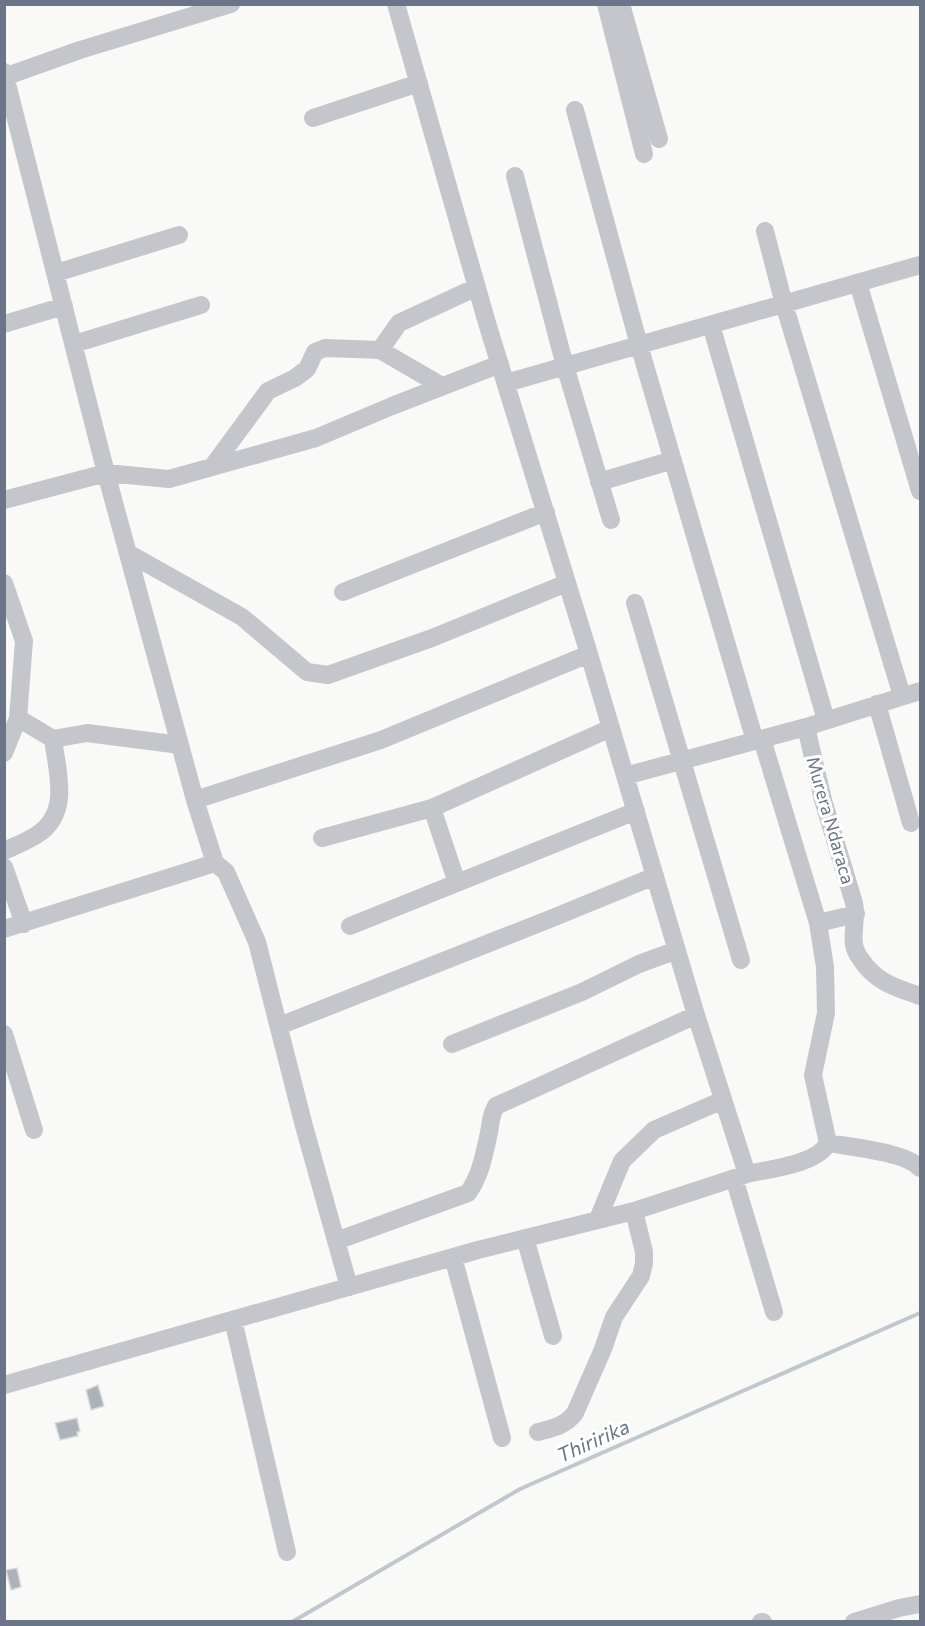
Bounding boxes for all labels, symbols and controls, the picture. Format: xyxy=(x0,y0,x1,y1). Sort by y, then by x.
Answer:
street label: Murera Ndaraca xyxy=(802,754,860,886)
water label: Thiririka xyxy=(553,1413,633,1467)

